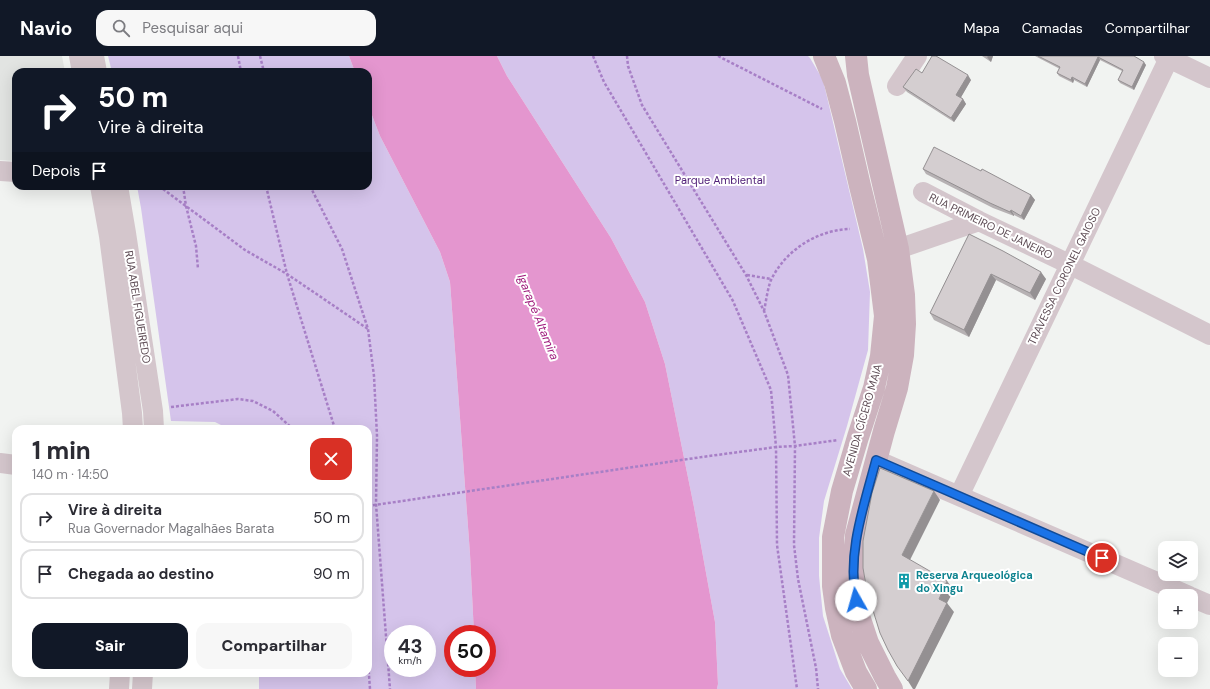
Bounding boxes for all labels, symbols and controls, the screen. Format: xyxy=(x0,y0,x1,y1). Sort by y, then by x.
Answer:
search box xyxy=(96,10,376,46)
text: Navio xyxy=(20,16,72,41)
icon: search xyxy=(110,17,132,39)
text: Pesquisar aqui xyxy=(142,18,243,38)
text: Mapa xyxy=(964,19,1000,37)
text: Camadas xyxy=(1022,19,1083,37)
text: Compartilhar xyxy=(1105,19,1190,37)
text: 50 m xyxy=(98,79,168,116)
icon: right xyxy=(32,84,84,136)
text: Vire à direita xyxy=(98,115,204,139)
icon: arrive xyxy=(88,160,110,182)
text: Depois xyxy=(32,161,80,181)
park label: Parque Ambiental xyxy=(675,173,765,187)
street label: RUA PRIMEIRO DE JANEIRO xyxy=(927,190,1055,262)
street label: TRAVESSA CORONEL GAIOSO xyxy=(1025,205,1103,347)
street label: RUA ABEL FIGUEIREDO xyxy=(122,250,154,364)
water label: Igarapé Altamira xyxy=(513,272,563,363)
street label: AVENIDA CÍCERO MAIA xyxy=(839,362,885,478)
text: 1 min xyxy=(32,435,91,466)
button: close xyxy=(310,438,352,480)
text: 140 m · 14:50 xyxy=(32,466,109,483)
text: Vire à direita xyxy=(68,500,162,520)
icon: right xyxy=(34,507,56,529)
text: 50 m xyxy=(313,508,350,528)
text: Rua Governador Magalhães Barata xyxy=(68,520,274,537)
pin xyxy=(1085,541,1119,575)
map controls xyxy=(1158,541,1198,677)
button: layers xyxy=(1158,541,1198,581)
icon: arrive xyxy=(1091,547,1113,569)
icon: arrive xyxy=(34,563,56,585)
text: Chegada ao destino xyxy=(68,564,214,584)
text: 90 m xyxy=(313,564,350,584)
place label: Reserva Arqueológica do Xingu xyxy=(916,568,1033,595)
building icon: Reserva Arqueológica do Xingu xyxy=(895,572,913,590)
position arrow xyxy=(835,579,877,621)
button: + xyxy=(1158,589,1198,629)
button: Sair xyxy=(32,623,188,669)
button: Compartilhar xyxy=(196,623,352,669)
speed limit sign: 50 xyxy=(444,625,496,677)
text: 43 xyxy=(397,633,423,659)
button: − xyxy=(1158,637,1198,677)
text: km/h xyxy=(398,654,422,667)

